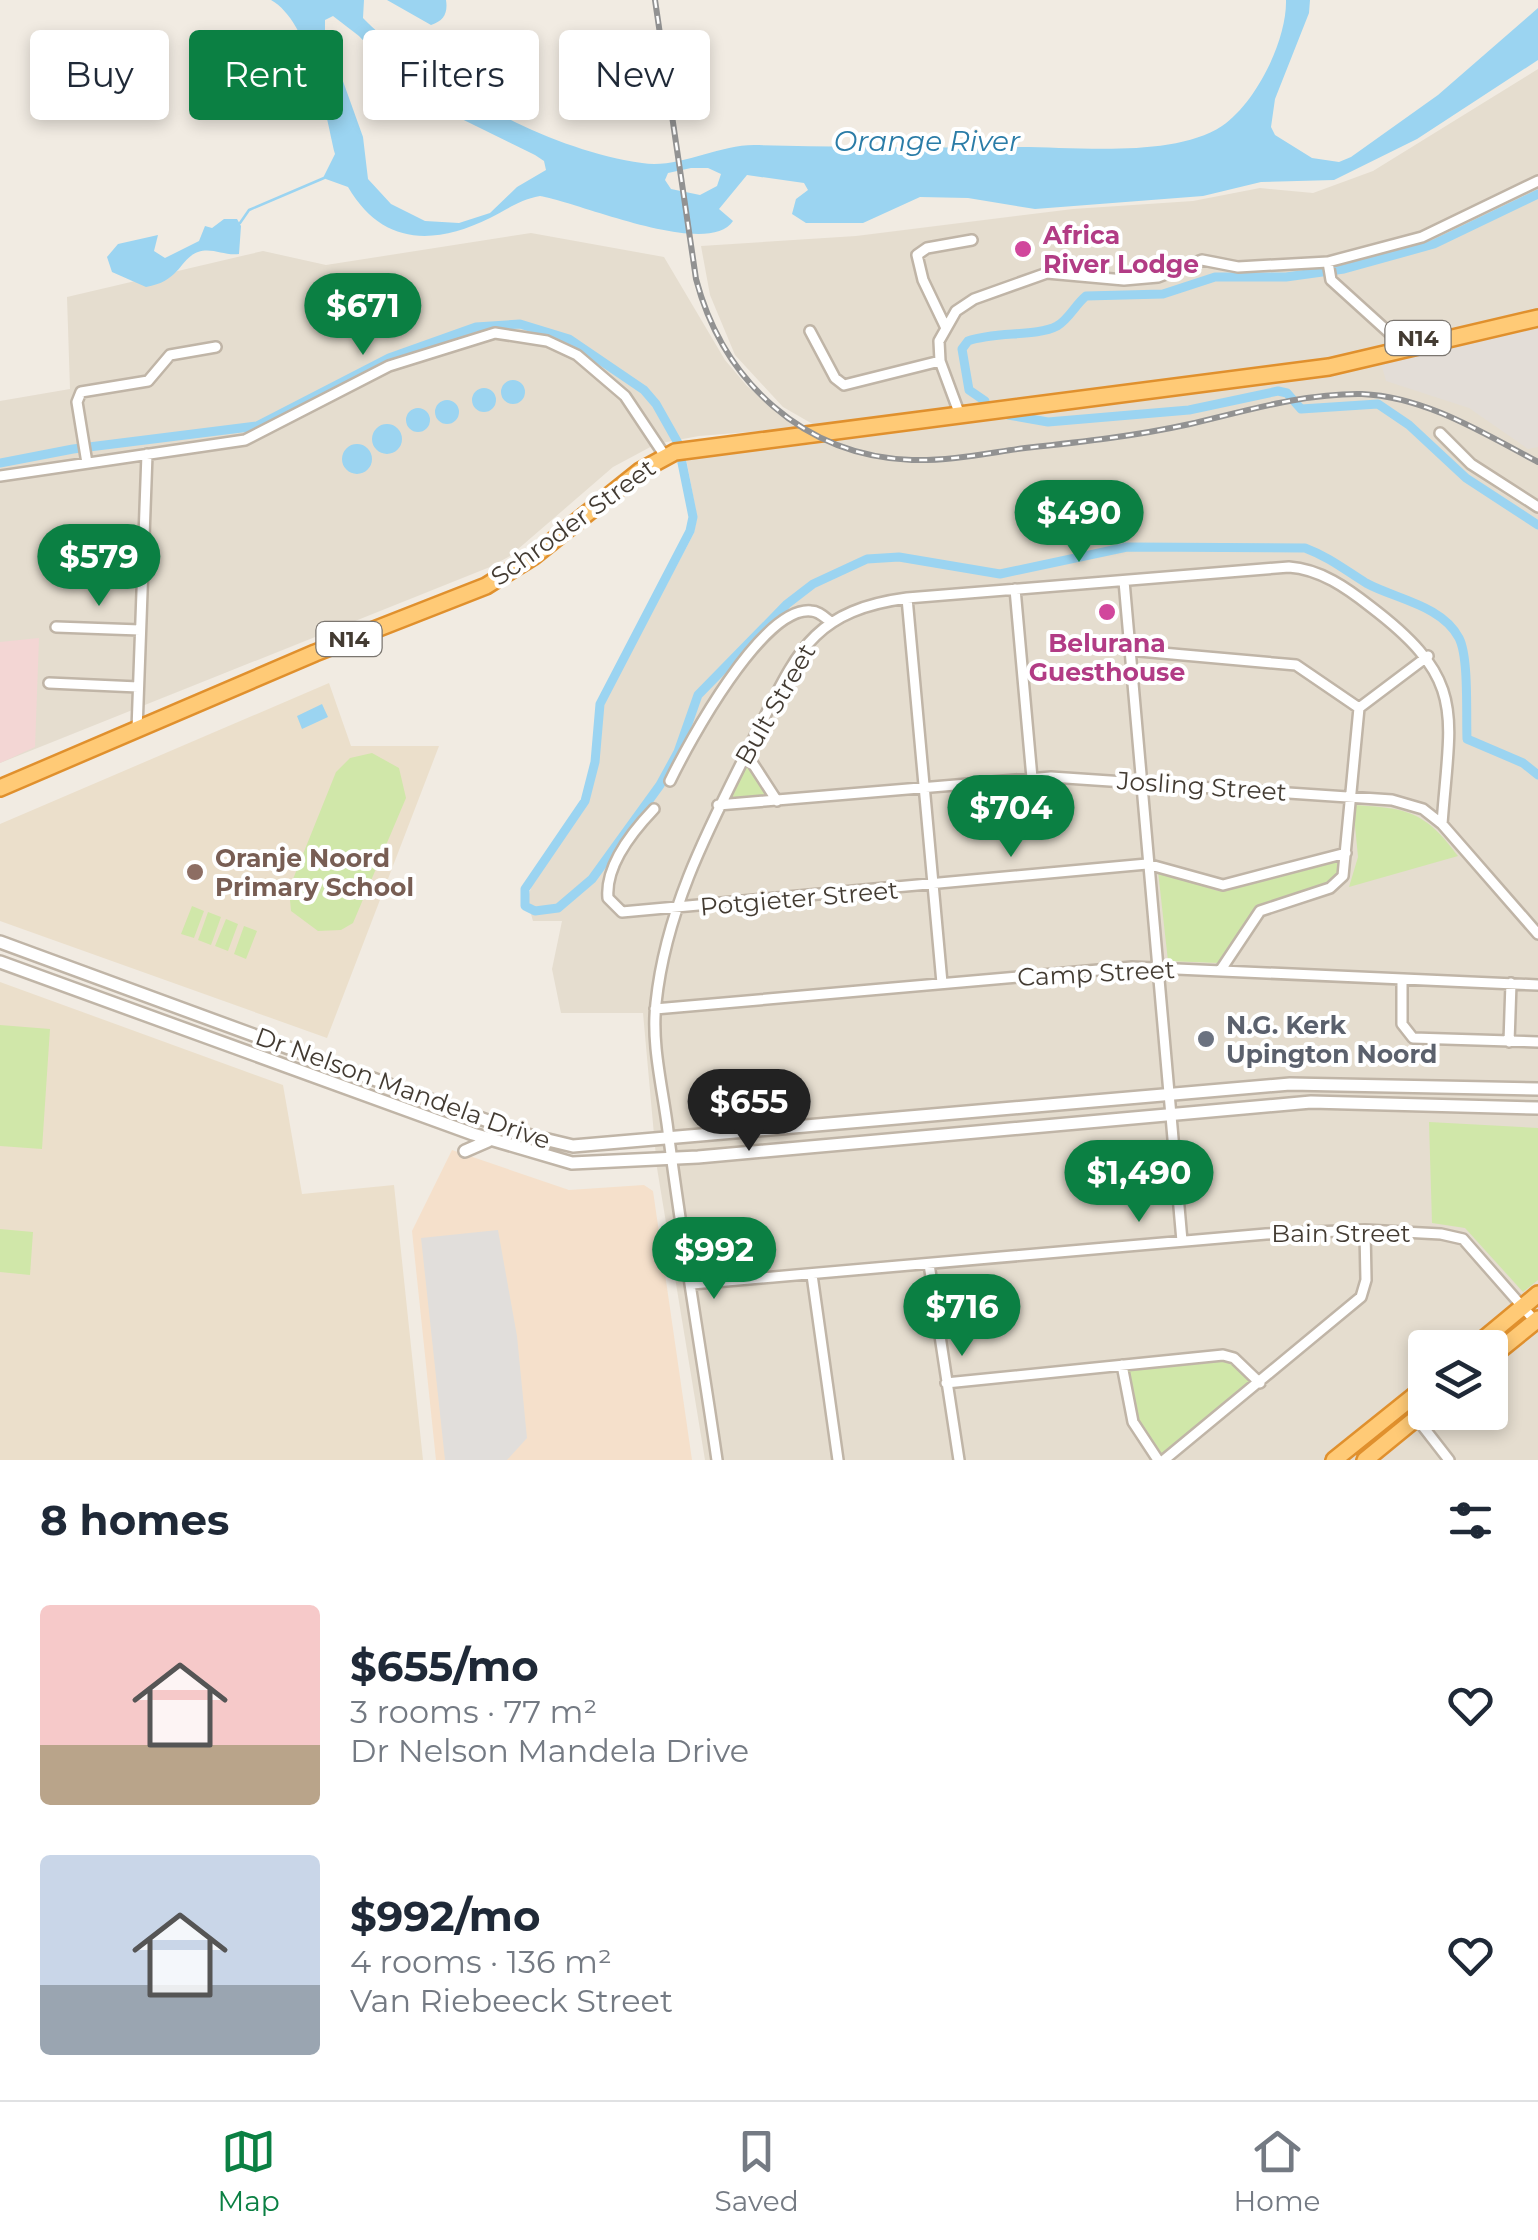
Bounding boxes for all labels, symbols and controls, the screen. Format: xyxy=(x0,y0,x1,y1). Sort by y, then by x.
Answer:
chip: Buy xyxy=(30,30,169,120)
chip: Rent xyxy=(189,30,343,120)
chip: Filters xyxy=(363,30,539,120)
chip: New xyxy=(559,30,710,120)
water label: Orange River xyxy=(834,124,1021,158)
place label: Africa River Lodge xyxy=(1042,220,1199,279)
marker: Africa River Lodge xyxy=(1012,238,1034,260)
pin: $671 xyxy=(304,273,422,358)
text: $671 xyxy=(326,286,400,325)
road number: N14 xyxy=(1386,321,1450,355)
street label: Schroder Street xyxy=(485,452,661,592)
pin: $490 xyxy=(1020,480,1138,565)
text: $490 xyxy=(1037,493,1121,532)
pin: $579 xyxy=(40,524,158,609)
text: $579 xyxy=(59,537,139,576)
marker: Belurana Guesthouse xyxy=(1096,601,1118,623)
road number: N14 xyxy=(316,622,382,656)
place label: Belurana Guesthouse xyxy=(1029,628,1185,687)
street label: Bult Street xyxy=(728,638,822,770)
street label: Josling Street xyxy=(1115,765,1288,807)
pin: $704 xyxy=(952,775,1070,860)
text: $704 xyxy=(969,788,1053,827)
place label: Oranje Noord Primary School xyxy=(215,843,414,902)
marker: Oranje Noord Primary School xyxy=(184,861,206,883)
street label: Potgieter Street xyxy=(699,874,899,922)
street label: Camp Street xyxy=(1016,954,1176,992)
place label: N.G. Kerk Upington Noord xyxy=(1226,1010,1437,1069)
street label: Dr Nelson Mandela Drive xyxy=(251,1021,555,1155)
marker: N.G. Kerk Upington Noord xyxy=(1195,1028,1217,1050)
pin: $655 xyxy=(690,1069,808,1154)
text: $655 xyxy=(710,1082,788,1121)
pin: $1,490 xyxy=(1058,1140,1220,1225)
text: $1,490 xyxy=(1086,1153,1192,1192)
pin: $992 xyxy=(655,1217,773,1302)
street label: Bain Street xyxy=(1271,1218,1411,1248)
text: $992 xyxy=(674,1230,754,1269)
pin: $716 xyxy=(903,1274,1021,1359)
text: $716 xyxy=(925,1287,999,1326)
map controls xyxy=(1408,1330,1508,1430)
button: layers xyxy=(1408,1330,1508,1430)
icon: filters xyxy=(1443,1493,1498,1548)
text: 8 homes xyxy=(40,1494,229,1546)
text: $655/mo xyxy=(350,1640,539,1692)
icon: home xyxy=(120,1645,240,1765)
icon: heart xyxy=(1443,1678,1498,1733)
text: 3 rooms · 77 m² xyxy=(350,1692,597,1731)
text: Dr Nelson Mandela Drive xyxy=(350,1731,749,1770)
text: $992/mo xyxy=(350,1890,540,1942)
icon: home xyxy=(120,1895,240,2015)
icon: heart xyxy=(1443,1928,1498,1983)
text: 4 rooms · 136 m² xyxy=(350,1942,612,1981)
text: Van Riebeeck Street xyxy=(350,1981,673,2020)
tab: Map xyxy=(217,2124,280,2218)
tab: Saved xyxy=(715,2124,799,2218)
tab: Home xyxy=(1234,2124,1321,2218)

